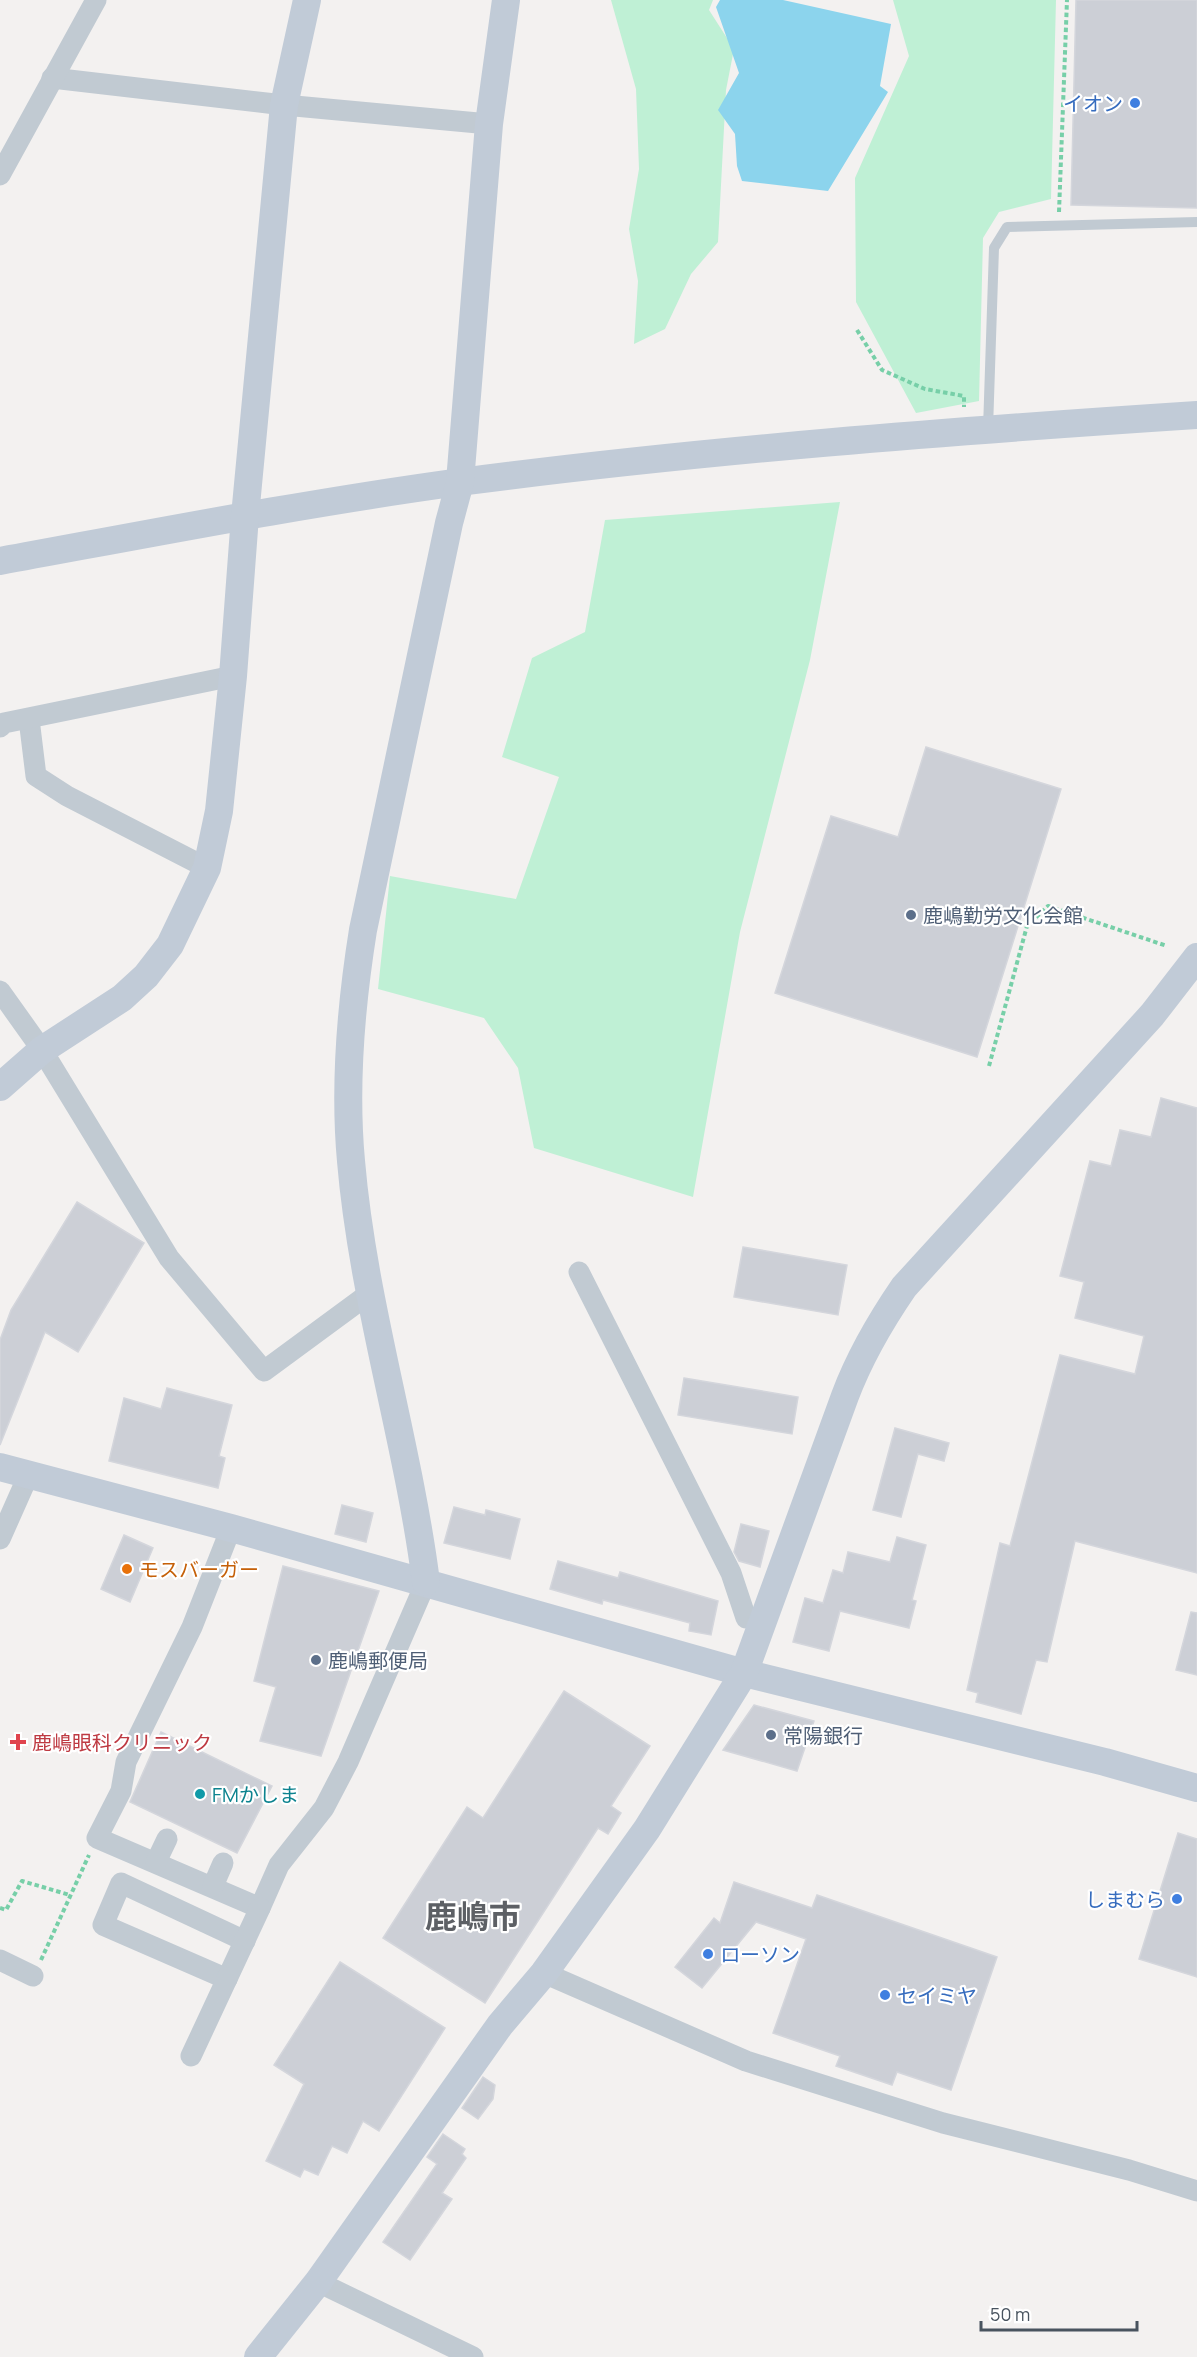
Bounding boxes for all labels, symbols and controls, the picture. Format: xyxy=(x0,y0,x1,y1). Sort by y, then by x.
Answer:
place label: イオン xyxy=(1063,90,1123,117)
marker: イオン xyxy=(1128,96,1142,110)
place label: 鹿嶋勤労文化会館 xyxy=(923,902,1083,929)
marker: 鹿嶋勤労文化会館 xyxy=(904,908,918,922)
place label: モスバーガー xyxy=(139,1556,259,1583)
marker: モスバーガー xyxy=(120,1562,134,1576)
place label: 鹿嶋郵便局 xyxy=(328,1647,428,1674)
marker: 鹿嶋郵便局 xyxy=(309,1653,323,1667)
place label: 常陽銀行 xyxy=(783,1722,863,1749)
marker: 常陽銀行 xyxy=(764,1728,778,1742)
place label: 鹿嶋眼科クリニック xyxy=(32,1729,212,1756)
marker: 鹿嶋眼科クリニック xyxy=(9,1733,27,1751)
place label: FMかしま xyxy=(212,1781,299,1808)
marker: FMかしま xyxy=(193,1787,207,1801)
place label: しまむら xyxy=(1085,1886,1165,1913)
marker: しまむら xyxy=(1170,1892,1184,1906)
district label: 鹿嶋市 xyxy=(425,1894,521,1938)
place label: ローソン xyxy=(720,1941,800,1968)
marker: ローソン xyxy=(701,1947,715,1961)
place label: セイミヤ xyxy=(897,1982,977,2009)
marker: セイミヤ xyxy=(878,1988,892,2002)
scale bar xyxy=(981,2294,1137,2332)
text: 50 m xyxy=(990,2302,1030,2326)

